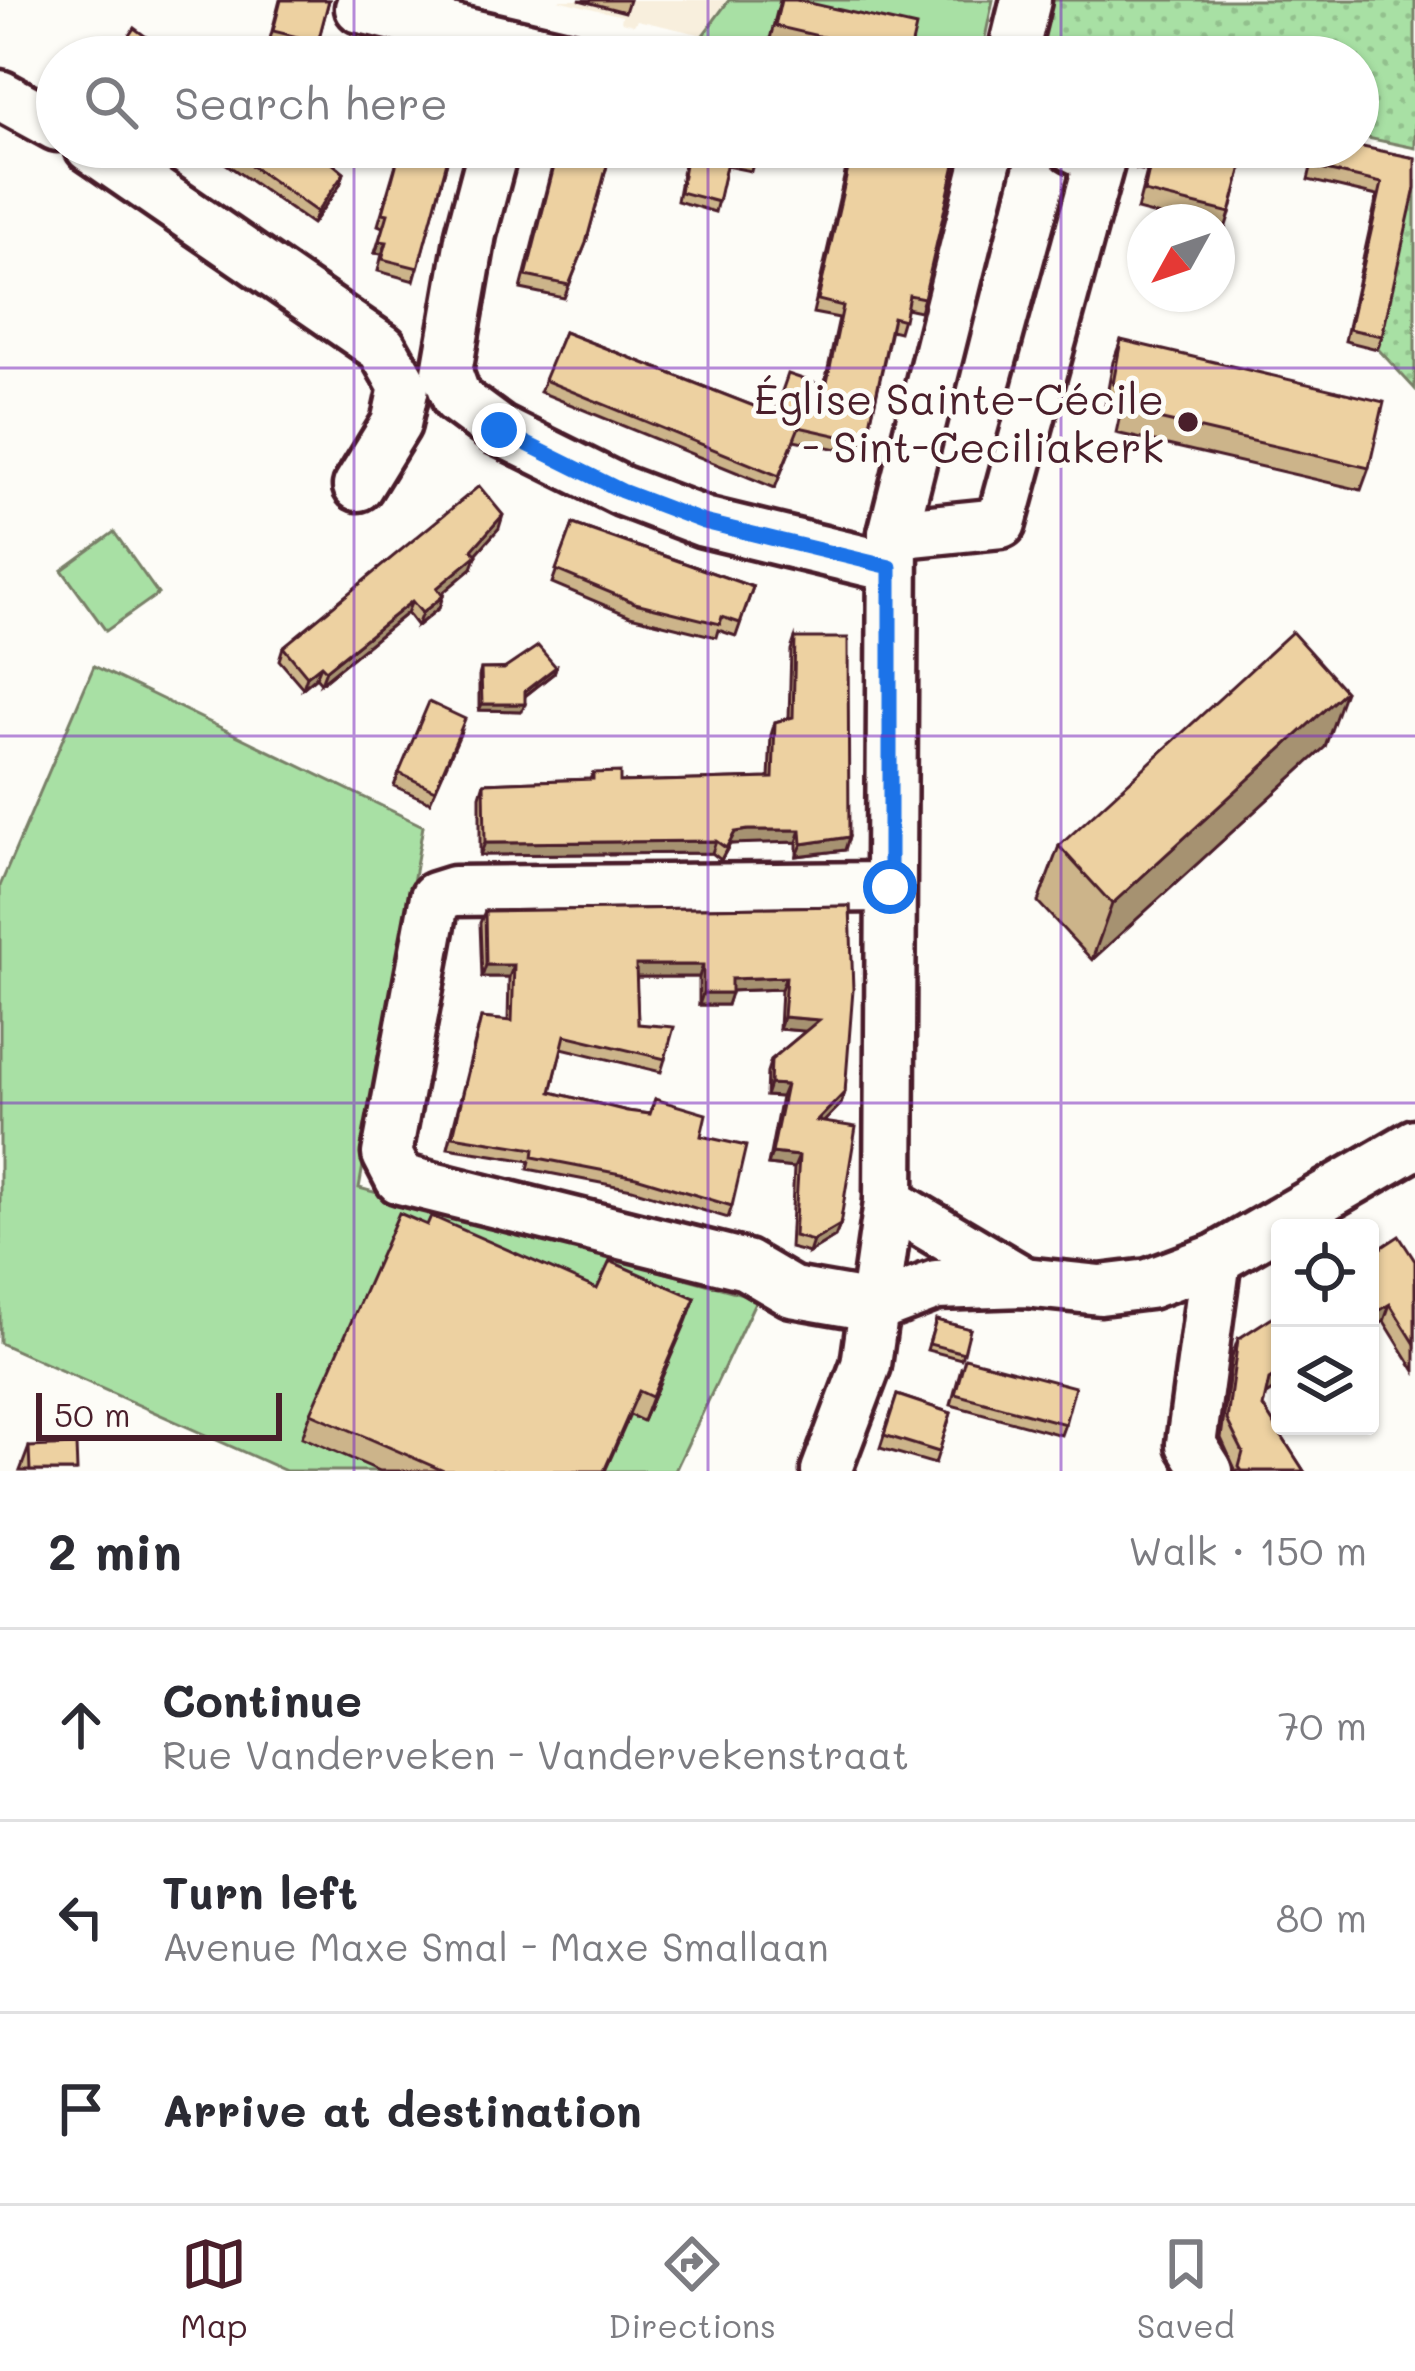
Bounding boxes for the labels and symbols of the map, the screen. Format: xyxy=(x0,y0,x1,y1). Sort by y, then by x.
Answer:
north arrow xyxy=(1127,204,1235,312)
place label: Église Sainte-Cécile - Sint-Ceciliakerk xyxy=(754,371,1164,474)
route end xyxy=(472,403,526,457)
marker: Église Sainte-Cécile - Sint-Ceciliakerk xyxy=(1175,409,1201,435)
route start xyxy=(863,860,917,914)
scale bar xyxy=(36,1387,282,1440)

